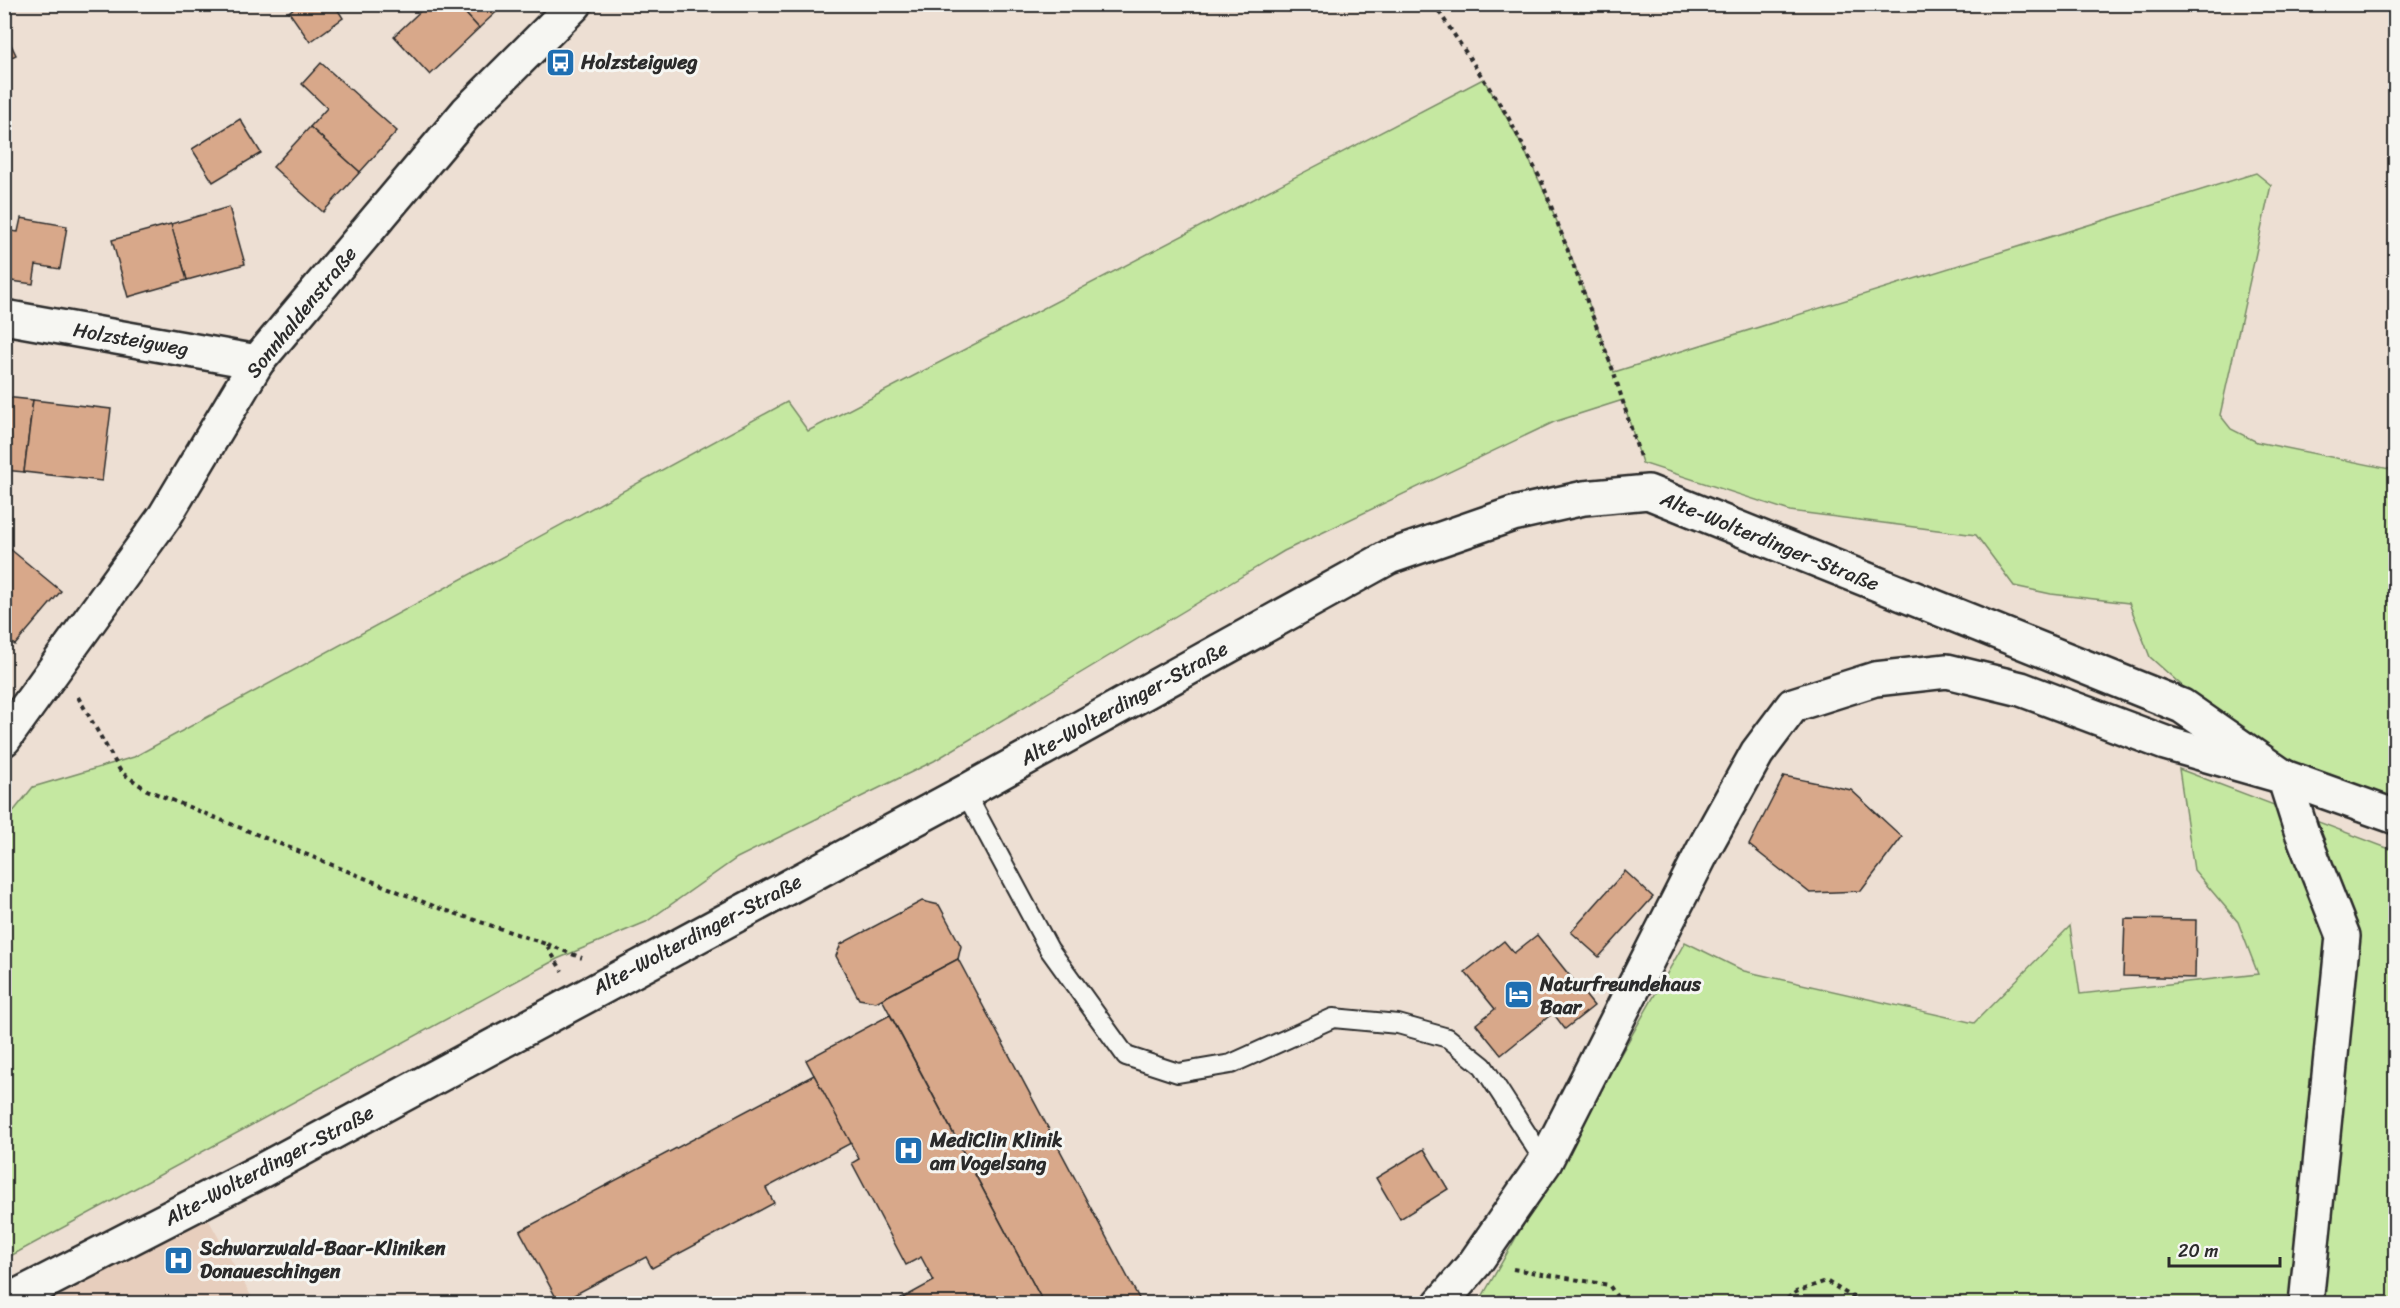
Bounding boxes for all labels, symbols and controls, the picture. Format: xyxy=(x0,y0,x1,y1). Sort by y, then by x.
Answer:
place label: Holzsteigweg xyxy=(580,45,698,80)
bus stop icon: Holzsteigweg xyxy=(544,46,576,78)
street label: Sonnhaldenstraße xyxy=(237,238,366,386)
street label: Holzsteigweg xyxy=(70,312,191,367)
street label: Alte-Wolterdinger-Straße xyxy=(1654,481,1885,601)
street label: Alte-Wolterdinger-Straße xyxy=(1013,632,1235,776)
street label: Alte-Wolterdinger-Straße xyxy=(585,864,808,1005)
place label: Naturfreundehaus Baar xyxy=(1539,967,1702,1025)
hotel icon: Naturfreundehaus Baar xyxy=(1503,979,1535,1011)
street label: Alte-Wolterdinger-Straße xyxy=(157,1095,380,1236)
place label: MediClin Klinik am Vogelsang xyxy=(929,1123,1063,1181)
hospital icon: MediClin Klinik am Vogelsang xyxy=(893,1135,925,1167)
scale bar xyxy=(2169,1230,2280,1268)
place label: Schwarzwald-Baar-Kliniken Donaueschingen xyxy=(199,1231,446,1289)
text: 20 m xyxy=(2178,1235,2218,1267)
hospital icon: Schwarzwald-Baar-Kliniken Donaueschingen xyxy=(163,1244,195,1276)

